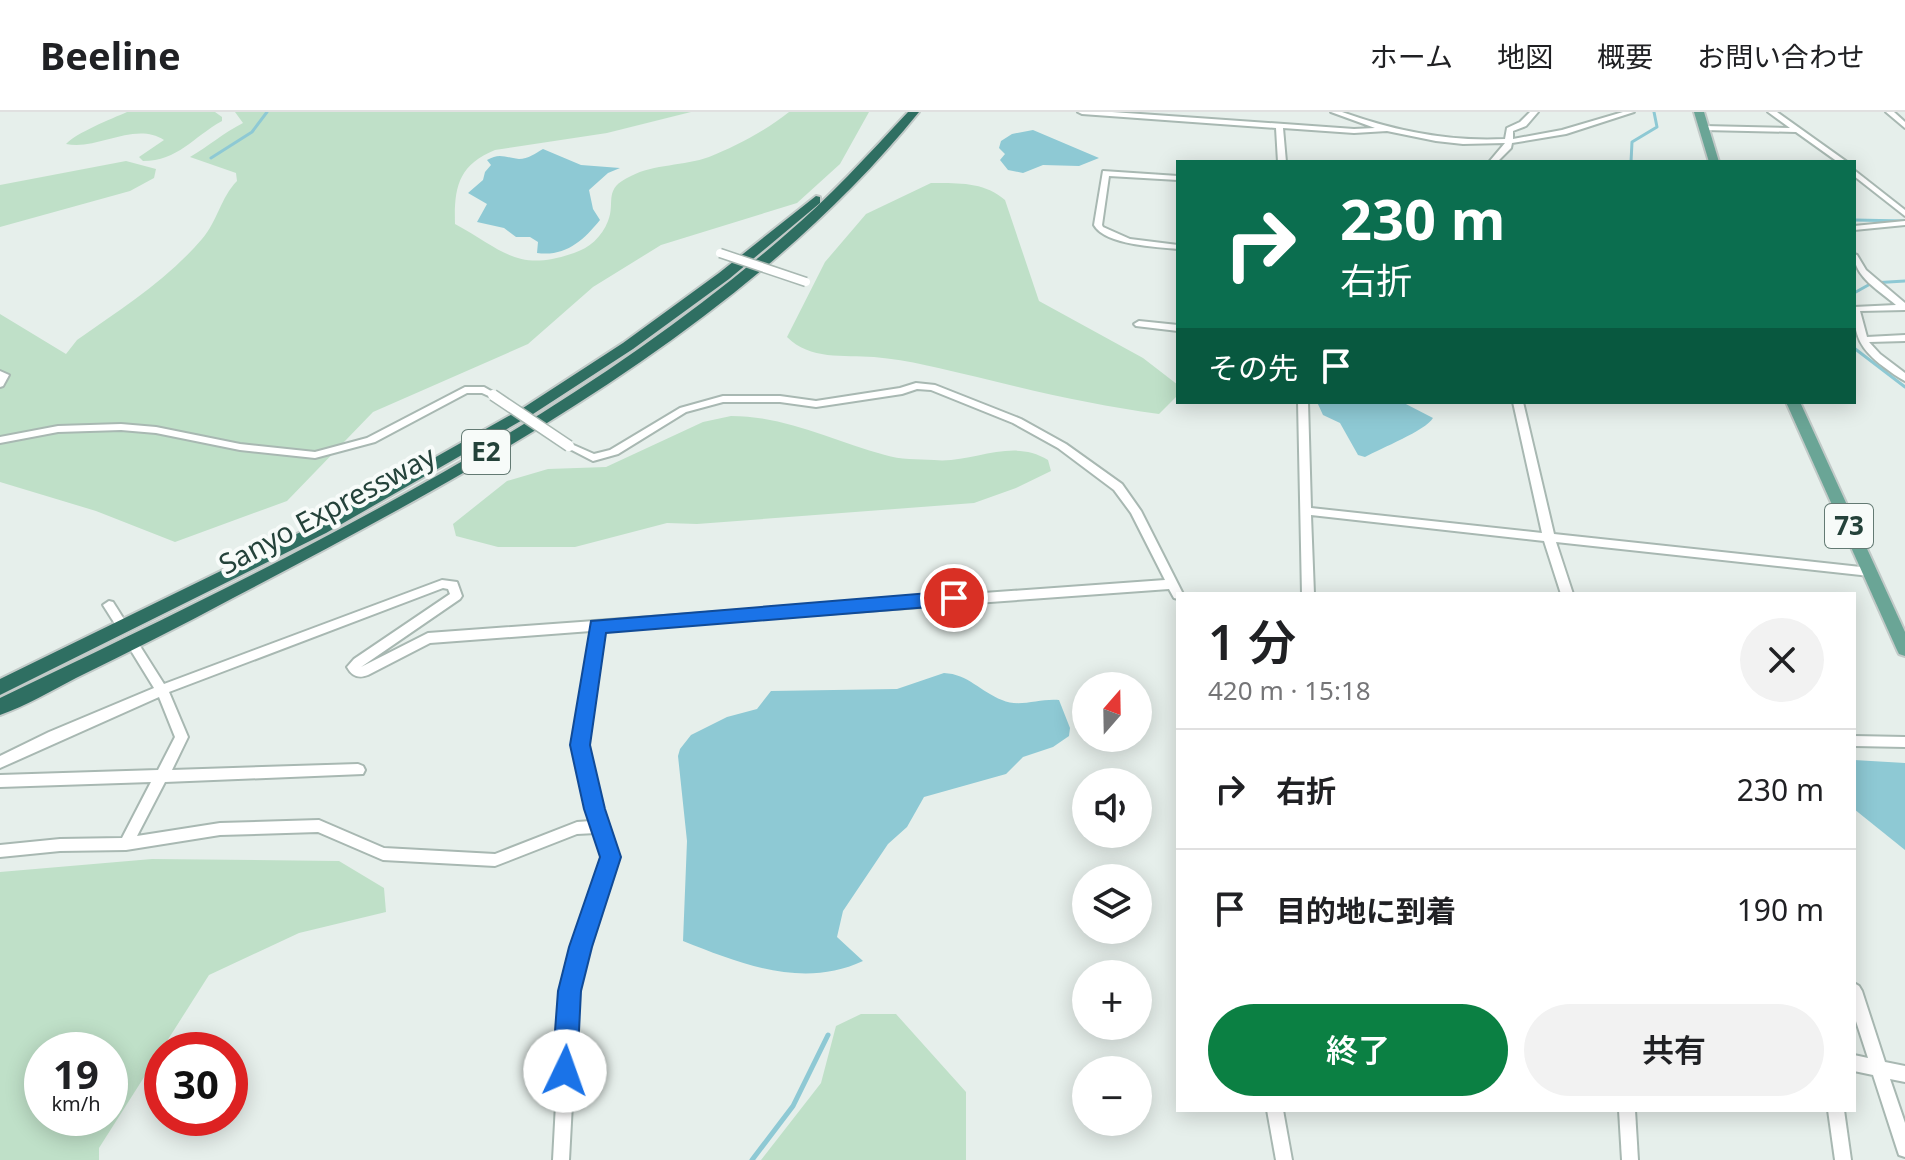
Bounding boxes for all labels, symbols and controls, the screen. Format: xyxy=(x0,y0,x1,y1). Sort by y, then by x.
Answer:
text: Beeline xyxy=(40,29,181,81)
text: ホーム xyxy=(1370,37,1453,75)
text: 地図 xyxy=(1497,37,1553,75)
text: 概要 xyxy=(1597,37,1653,75)
text: お問い合わせ xyxy=(1697,37,1865,75)
text: 230 m xyxy=(1340,180,1505,256)
icon: right xyxy=(1208,192,1312,296)
text: 右折 xyxy=(1340,256,1412,305)
icon: arrive xyxy=(1314,344,1358,388)
text: その先 xyxy=(1208,347,1298,388)
road number: E2 xyxy=(462,430,510,474)
street label: Sanyo Expressway xyxy=(212,436,442,582)
road number: 73 xyxy=(1825,504,1873,548)
pin xyxy=(920,564,988,632)
icon: arrive xyxy=(932,576,976,620)
text: 1 分 xyxy=(1208,609,1296,674)
button: close xyxy=(1740,618,1824,702)
north arrow xyxy=(1072,672,1152,752)
map controls xyxy=(1072,672,1152,1136)
text: 420 m · 15:18 xyxy=(1208,672,1371,708)
icon: right xyxy=(1208,767,1252,811)
button: sound xyxy=(1072,768,1152,848)
text: 230 m xyxy=(1737,769,1824,810)
text: 右折 xyxy=(1276,770,1336,811)
button: layers xyxy=(1072,864,1152,944)
icon: arrive xyxy=(1208,887,1252,931)
text: 190 m xyxy=(1737,889,1824,930)
text: 目的地に到着 xyxy=(1276,890,1456,931)
button: + xyxy=(1072,960,1152,1040)
button: 終了 xyxy=(1208,1004,1508,1096)
button: 共有 xyxy=(1524,1004,1824,1096)
position arrow xyxy=(523,1029,607,1113)
speed limit sign: 30 xyxy=(144,1032,248,1136)
text: 19 xyxy=(53,1046,99,1101)
button: − xyxy=(1072,1056,1152,1136)
text: km/h xyxy=(51,1090,101,1117)

